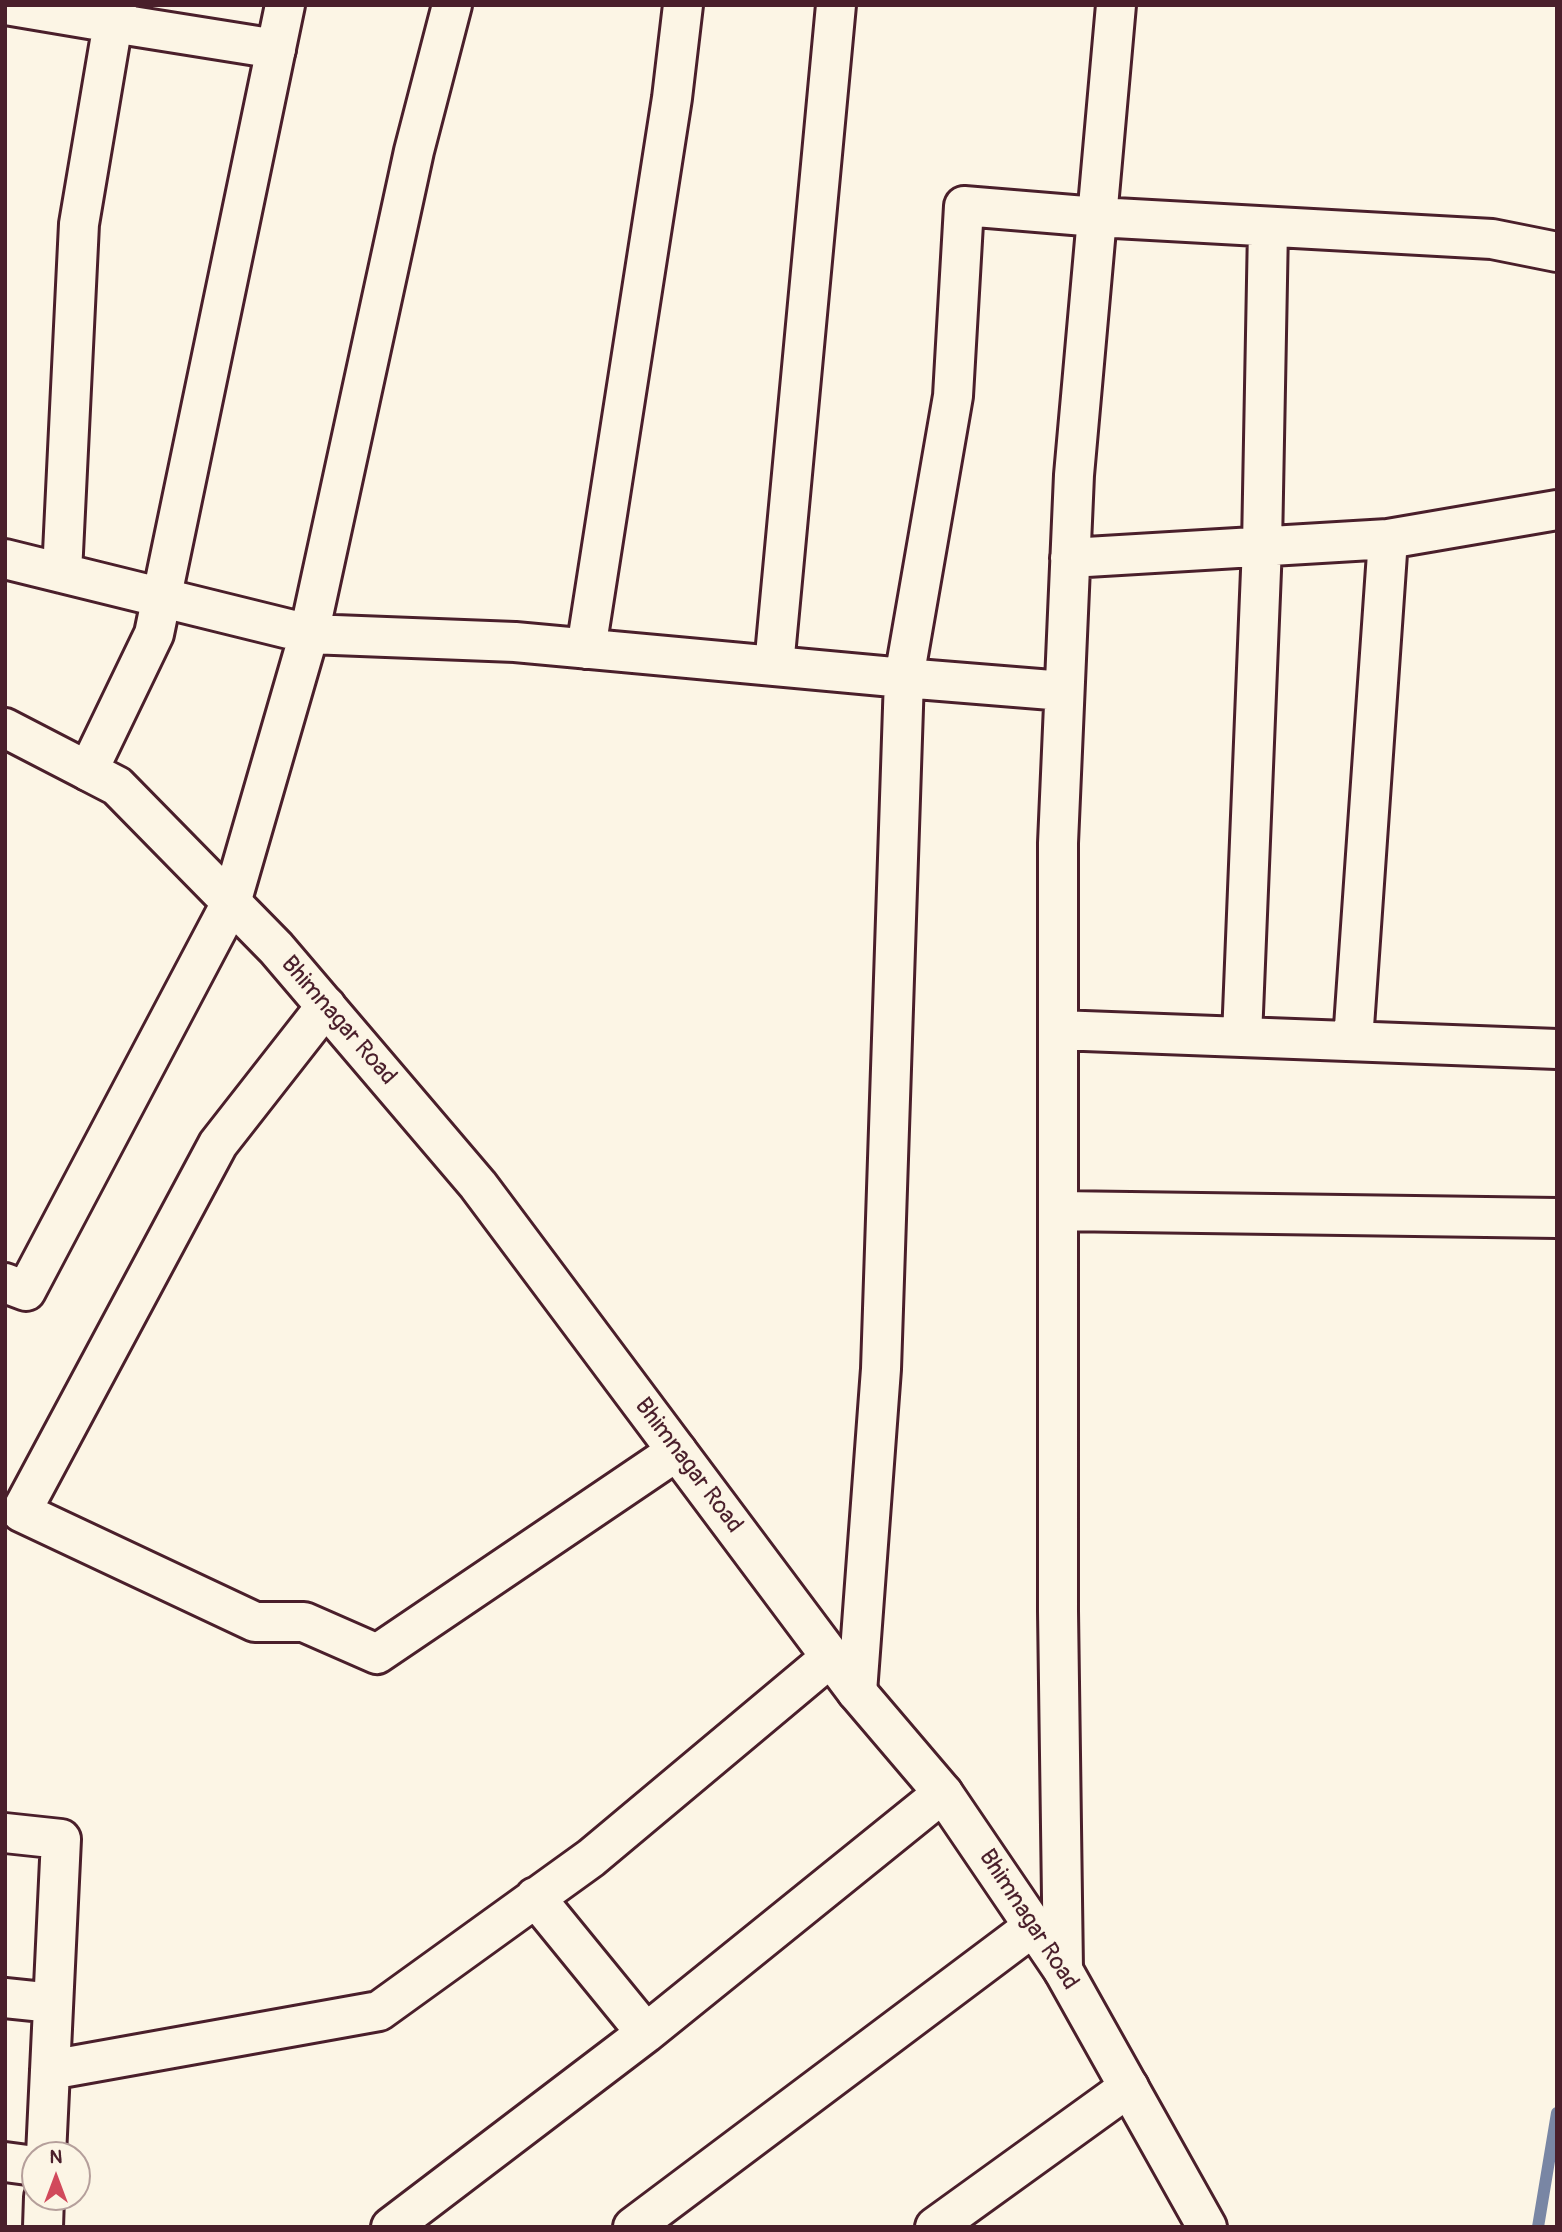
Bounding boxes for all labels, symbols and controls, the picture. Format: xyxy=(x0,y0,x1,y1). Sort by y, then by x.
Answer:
street label: Bhimnagar Road xyxy=(274,951,402,1091)
street label: Bhimnagar Road xyxy=(628,1393,748,1539)
street label: Bhimnagar Road xyxy=(972,1844,1084,1996)
north arrow xyxy=(21,2141,91,2211)
text: N xyxy=(50,2145,62,2169)

